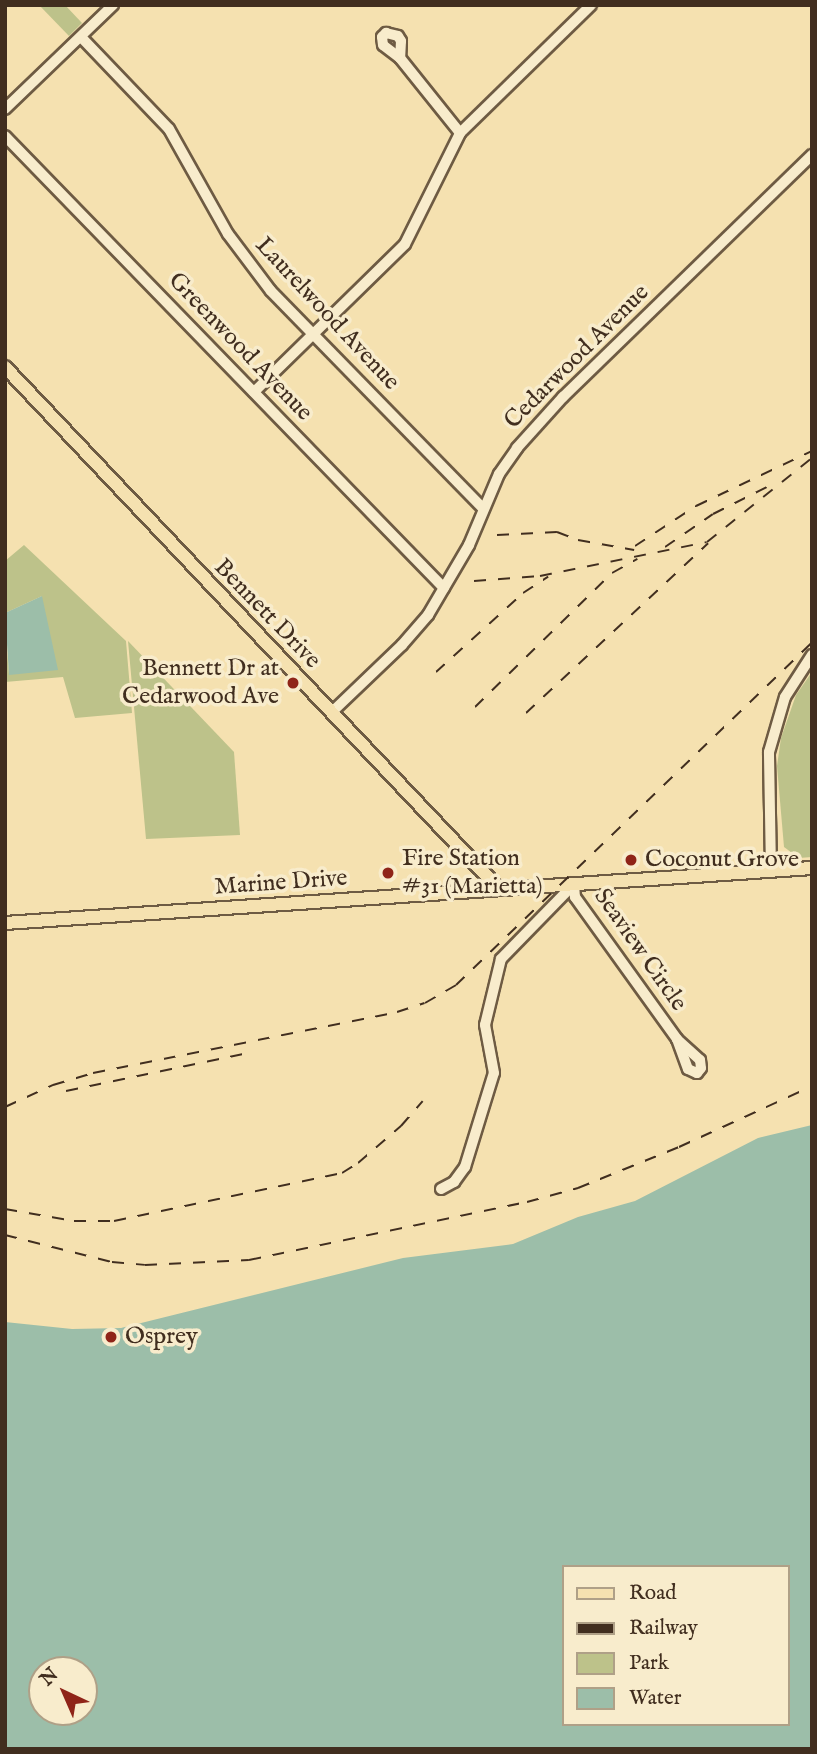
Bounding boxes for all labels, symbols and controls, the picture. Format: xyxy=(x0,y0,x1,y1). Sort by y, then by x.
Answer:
street label: Laurelwood Avenue xyxy=(249,232,405,396)
street label: Greenwood Avenue xyxy=(162,267,318,427)
street label: Cedarwood Avenue xyxy=(499,279,655,435)
street label: Bennett Drive xyxy=(208,553,326,675)
place label: Bennett Dr at Cedarwood Ave xyxy=(122,655,279,711)
marker: Bennett Dr at Cedarwood Ave xyxy=(285,675,301,691)
place label: Fire Station #31 (Marietta) xyxy=(402,845,543,901)
place label: Coconut Grove xyxy=(645,846,799,874)
marker: Coconut Grove xyxy=(623,852,639,868)
street label: Marine Drive xyxy=(214,864,348,902)
marker: Fire Station #31 (Marietta) xyxy=(380,865,396,881)
street label: Seaview Circle xyxy=(587,883,693,1017)
place label: Osprey xyxy=(125,1323,198,1351)
marker: Osprey xyxy=(103,1329,119,1345)
legend xyxy=(562,1565,789,1726)
text: Road xyxy=(629,1580,676,1607)
text: Railway xyxy=(629,1615,698,1642)
text: Park xyxy=(629,1650,669,1677)
north arrow xyxy=(28,1656,98,1726)
text: N xyxy=(36,1663,64,1692)
text: Water xyxy=(629,1685,681,1712)

